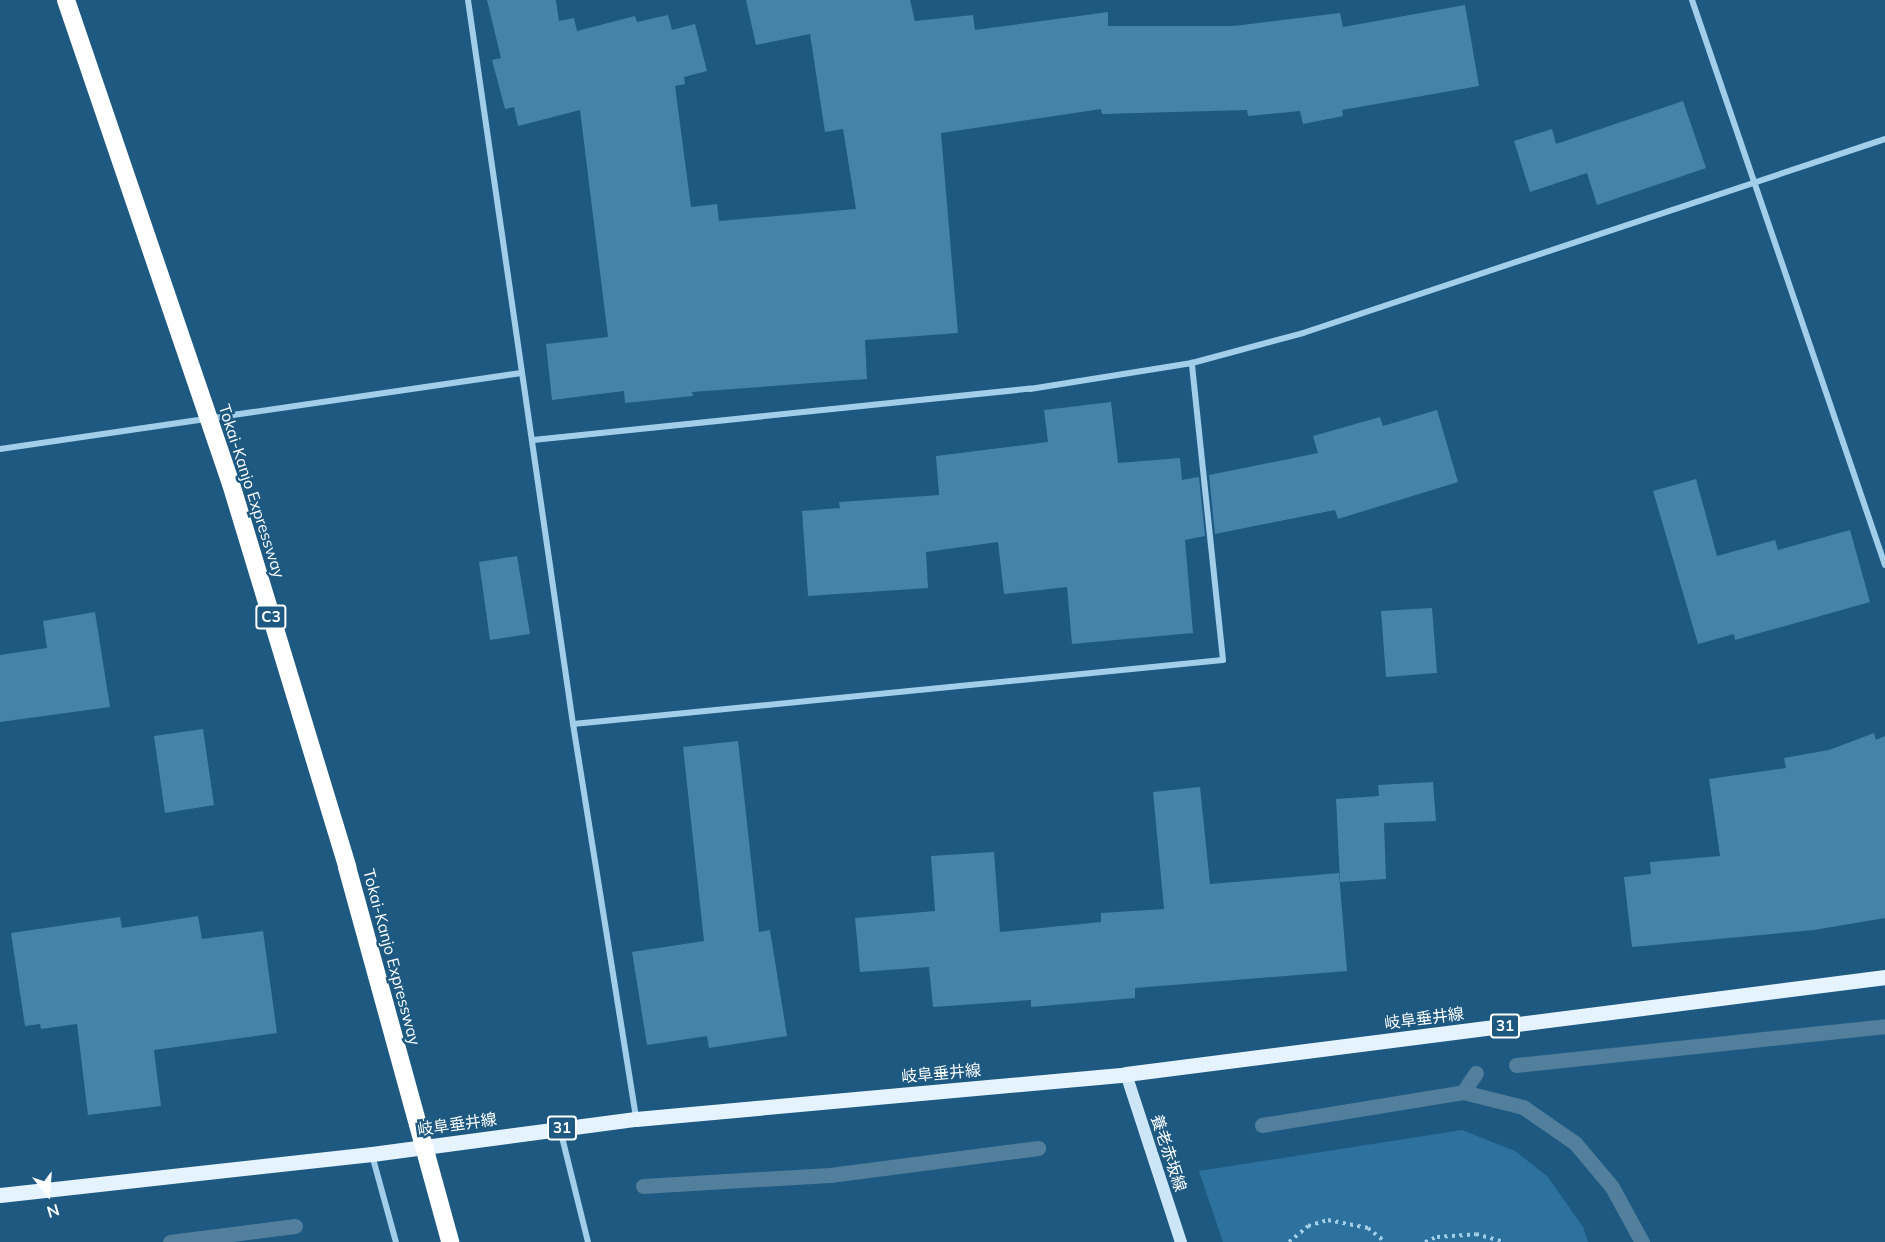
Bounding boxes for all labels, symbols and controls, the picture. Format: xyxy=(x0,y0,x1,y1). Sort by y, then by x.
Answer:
street label: Tokai-Kanjo Expressway xyxy=(215,402,289,580)
road number: C3 xyxy=(254,605,288,629)
street label: Tokai-Kanjo Expressway xyxy=(359,867,425,1047)
street label: 岐阜垂井線 xyxy=(1383,1004,1465,1032)
road number: 31 xyxy=(1490,1014,1520,1038)
street label: 岐阜垂井線 xyxy=(900,1060,982,1086)
street label: 岐阜垂井線 xyxy=(416,1109,498,1139)
street label: 養老赤坂線 xyxy=(1148,1112,1190,1194)
road number: 31 xyxy=(547,1116,577,1140)
north arrow xyxy=(18,1164,78,1224)
text: N xyxy=(45,1200,62,1223)

